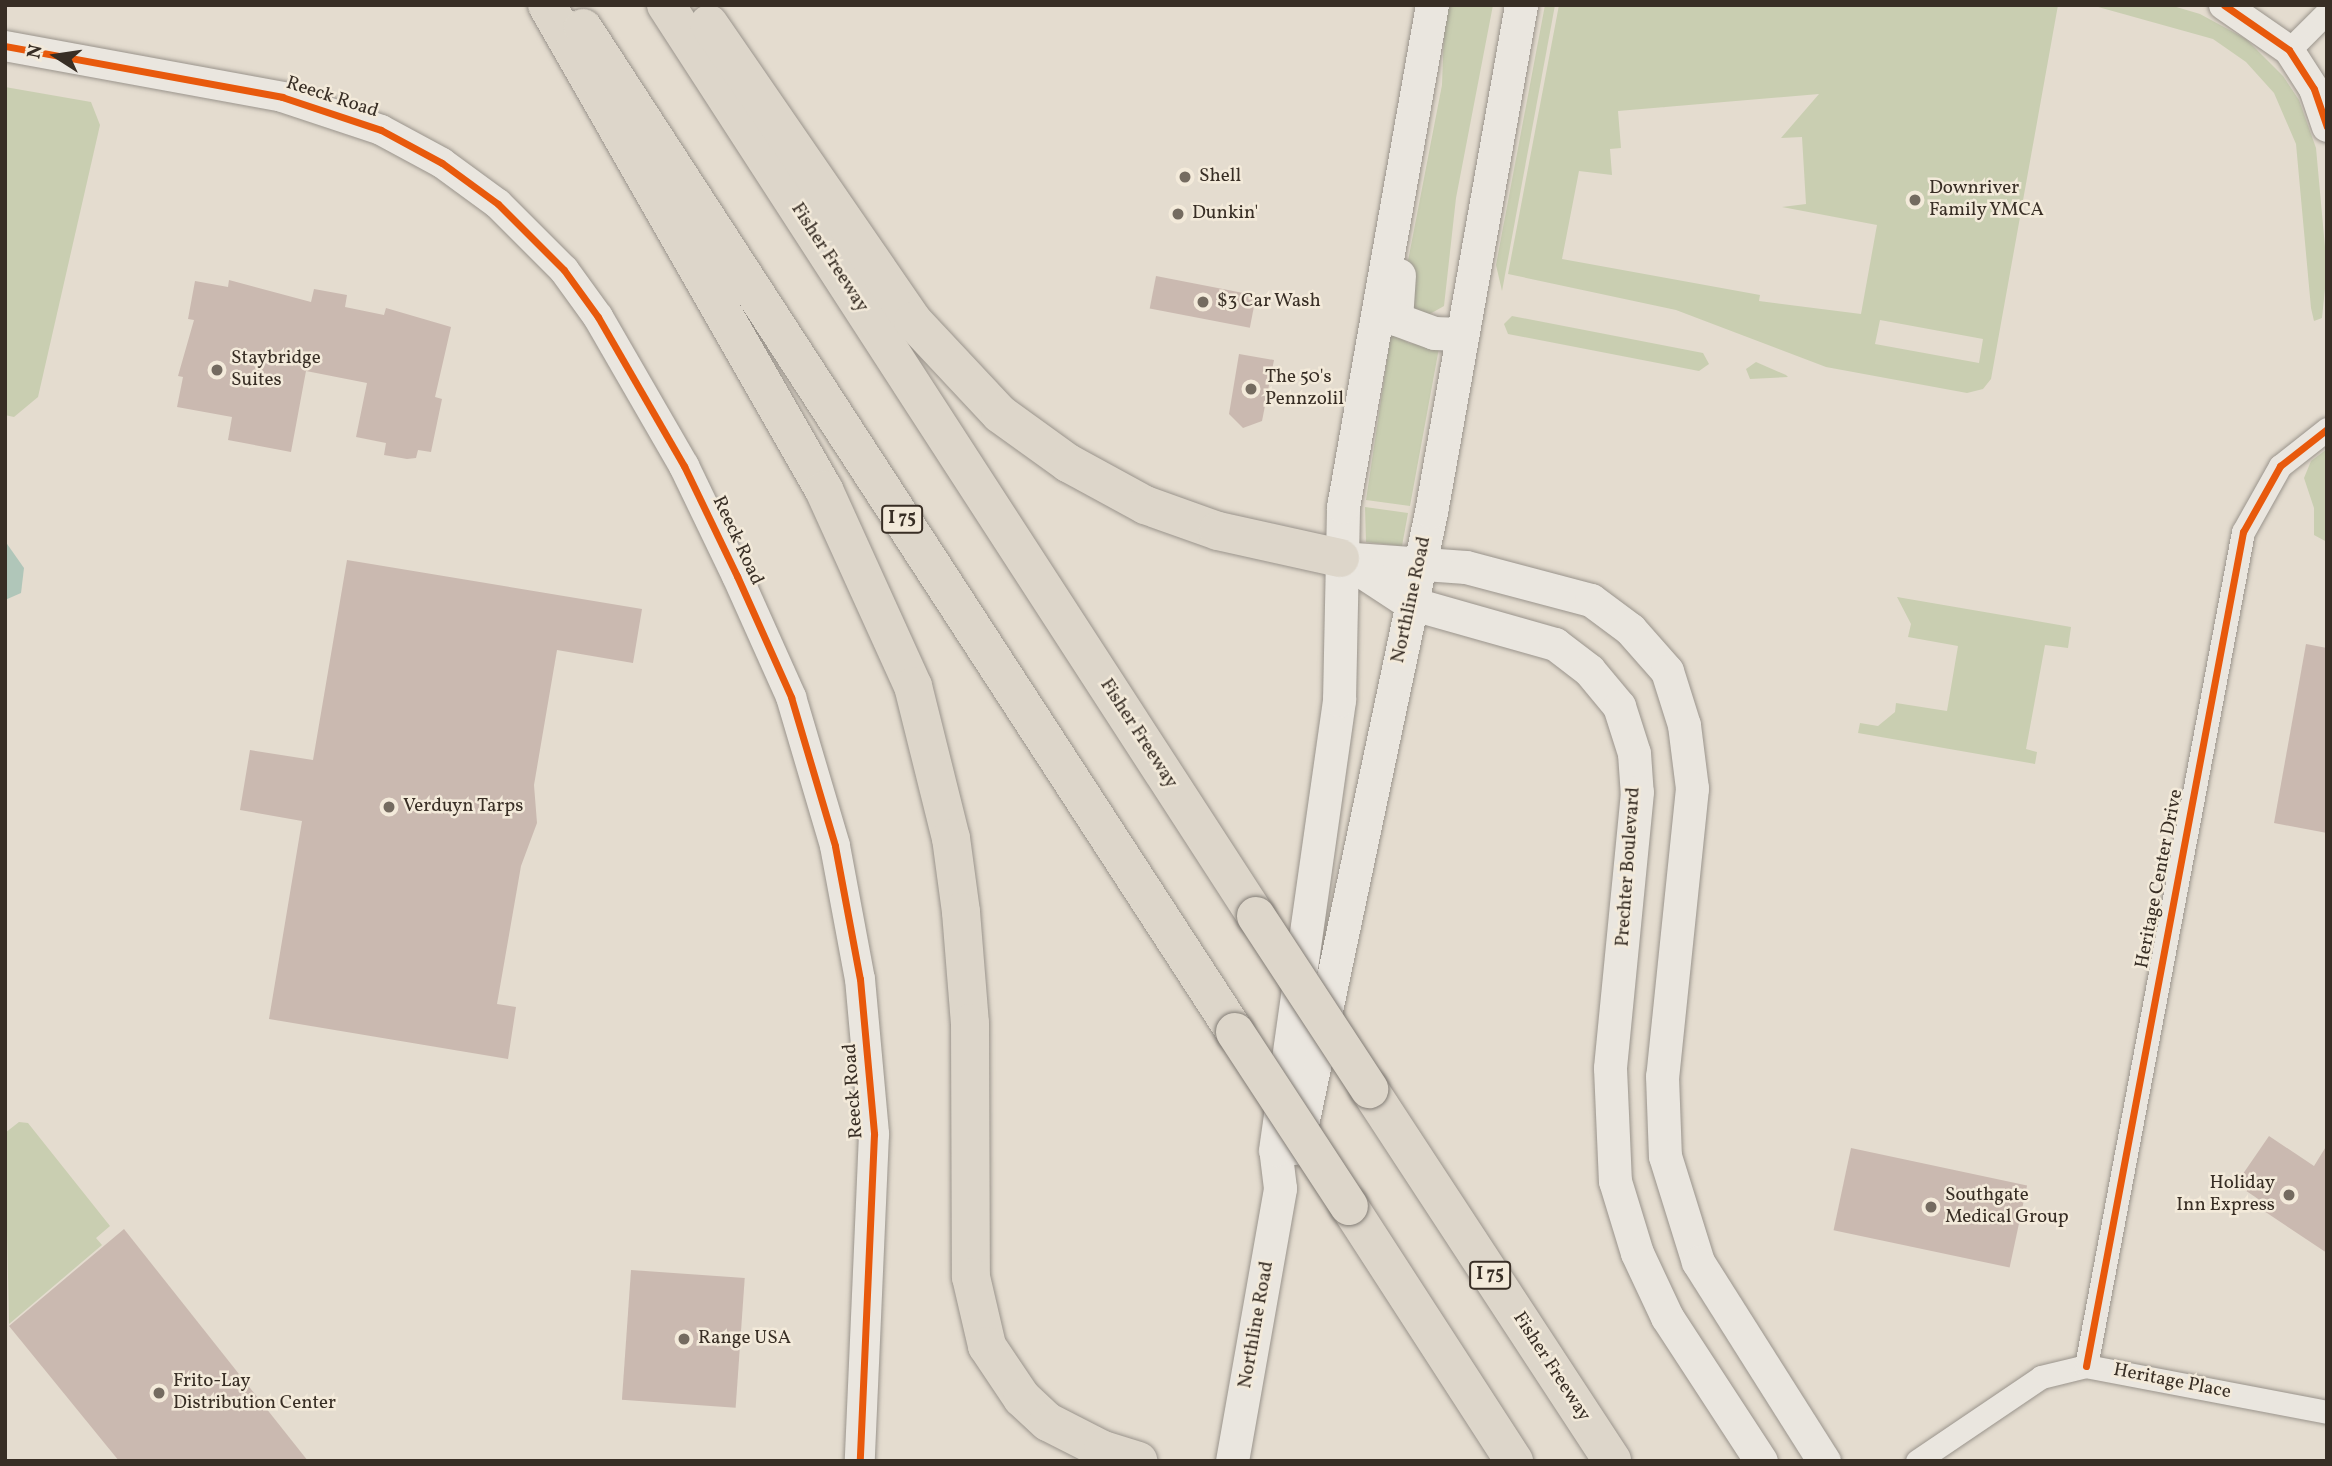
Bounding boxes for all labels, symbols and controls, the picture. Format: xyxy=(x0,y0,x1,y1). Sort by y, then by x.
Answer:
north arrow xyxy=(21,21,91,91)
text: N xyxy=(21,42,50,61)
street label: Reeck Road xyxy=(283,72,381,124)
place label: Shell xyxy=(1199,166,1241,188)
marker: Shell xyxy=(1177,169,1193,185)
place label: Downriver Family YMCA xyxy=(1929,178,2045,222)
marker: Downriver Family YMCA xyxy=(1907,192,1923,208)
street label: Fisher Freeway xyxy=(785,199,873,317)
place label: Dunkin' xyxy=(1192,203,1258,225)
marker: Dunkin' xyxy=(1170,206,1186,222)
place label: $3 Car Wash xyxy=(1217,291,1321,313)
marker: $3 Car Wash xyxy=(1195,294,1211,310)
place label: Staybridge Suites xyxy=(231,348,321,392)
marker: Staybridge Suites xyxy=(209,362,225,378)
place label: The 50's Pennzolil xyxy=(1265,367,1344,411)
marker: The 50's Pennzolil xyxy=(1243,381,1259,397)
street label: Reeck Road xyxy=(706,493,768,589)
road number: I 75 xyxy=(881,504,923,534)
street label: Northline Road xyxy=(1387,535,1437,665)
street label: Fisher Freeway xyxy=(1094,675,1182,793)
street label: Prechter Boulevard xyxy=(1612,786,1646,948)
street label: Heritage Center Drive xyxy=(2131,787,2189,971)
place label: Verduyn Tarps xyxy=(403,796,524,818)
marker: Verduyn Tarps xyxy=(381,799,397,815)
street label: Reeck Road xyxy=(839,1042,869,1140)
place label: Holiday Inn Express xyxy=(2176,1173,2275,1217)
place label: Southgate Medical Group xyxy=(1945,1185,2069,1229)
marker: Holiday Inn Express xyxy=(2281,1187,2297,1203)
marker: Southgate Medical Group xyxy=(1923,1199,1939,1215)
street label: Northline Road xyxy=(1235,1260,1279,1390)
road number: I 75 xyxy=(1469,1260,1511,1290)
street label: Fisher Freeway xyxy=(1507,1308,1595,1426)
place label: Range USA xyxy=(698,1328,791,1350)
marker: Range USA xyxy=(676,1331,692,1347)
street label: Heritage Place xyxy=(2111,1359,2233,1405)
place label: Frito-Lay Distribution Center xyxy=(173,1371,336,1415)
marker: Frito-Lay Distribution Center xyxy=(151,1385,167,1401)

